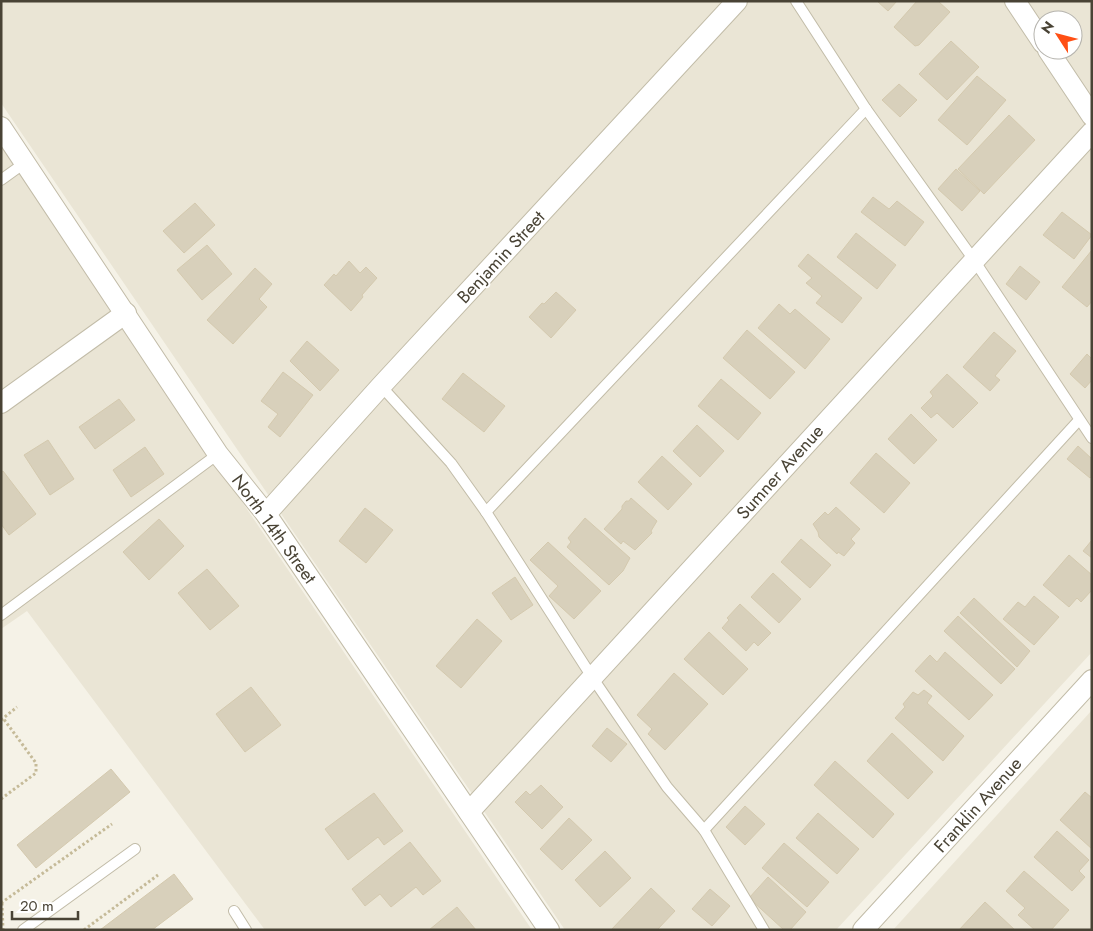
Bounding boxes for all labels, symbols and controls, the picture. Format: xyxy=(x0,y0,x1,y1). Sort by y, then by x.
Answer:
north arrow xyxy=(1033,10,1083,60)
text: N xyxy=(1036,17,1059,38)
street label: Benjamin Street xyxy=(451,204,551,309)
street label: Sumner Avenue xyxy=(730,419,830,525)
street label: North 14th Street xyxy=(225,469,323,590)
street label: Franklin Avenue xyxy=(928,751,1028,859)
scale bar xyxy=(12,888,79,920)
text: 20 m xyxy=(20,895,54,917)

